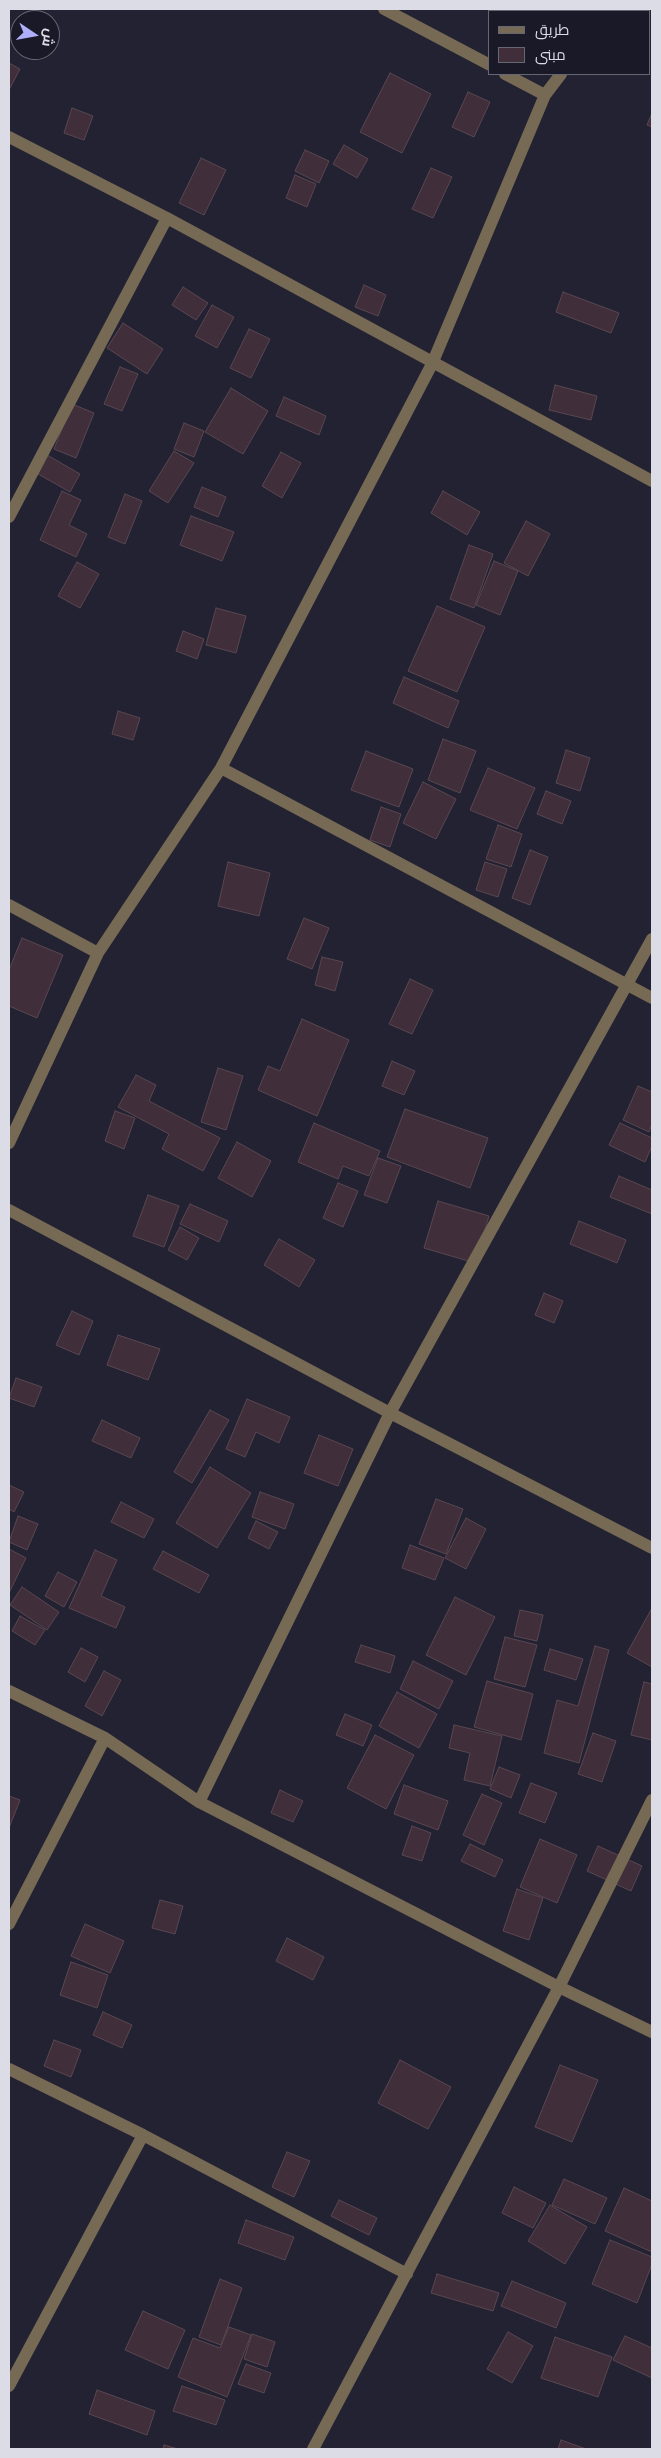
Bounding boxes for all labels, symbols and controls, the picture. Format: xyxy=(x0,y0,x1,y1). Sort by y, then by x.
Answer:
north arrow xyxy=(10,10,60,60)
legend xyxy=(488,10,651,75)
text: طريق xyxy=(535,19,569,39)
text: ش xyxy=(38,27,60,49)
text: مبنى xyxy=(535,44,566,64)

